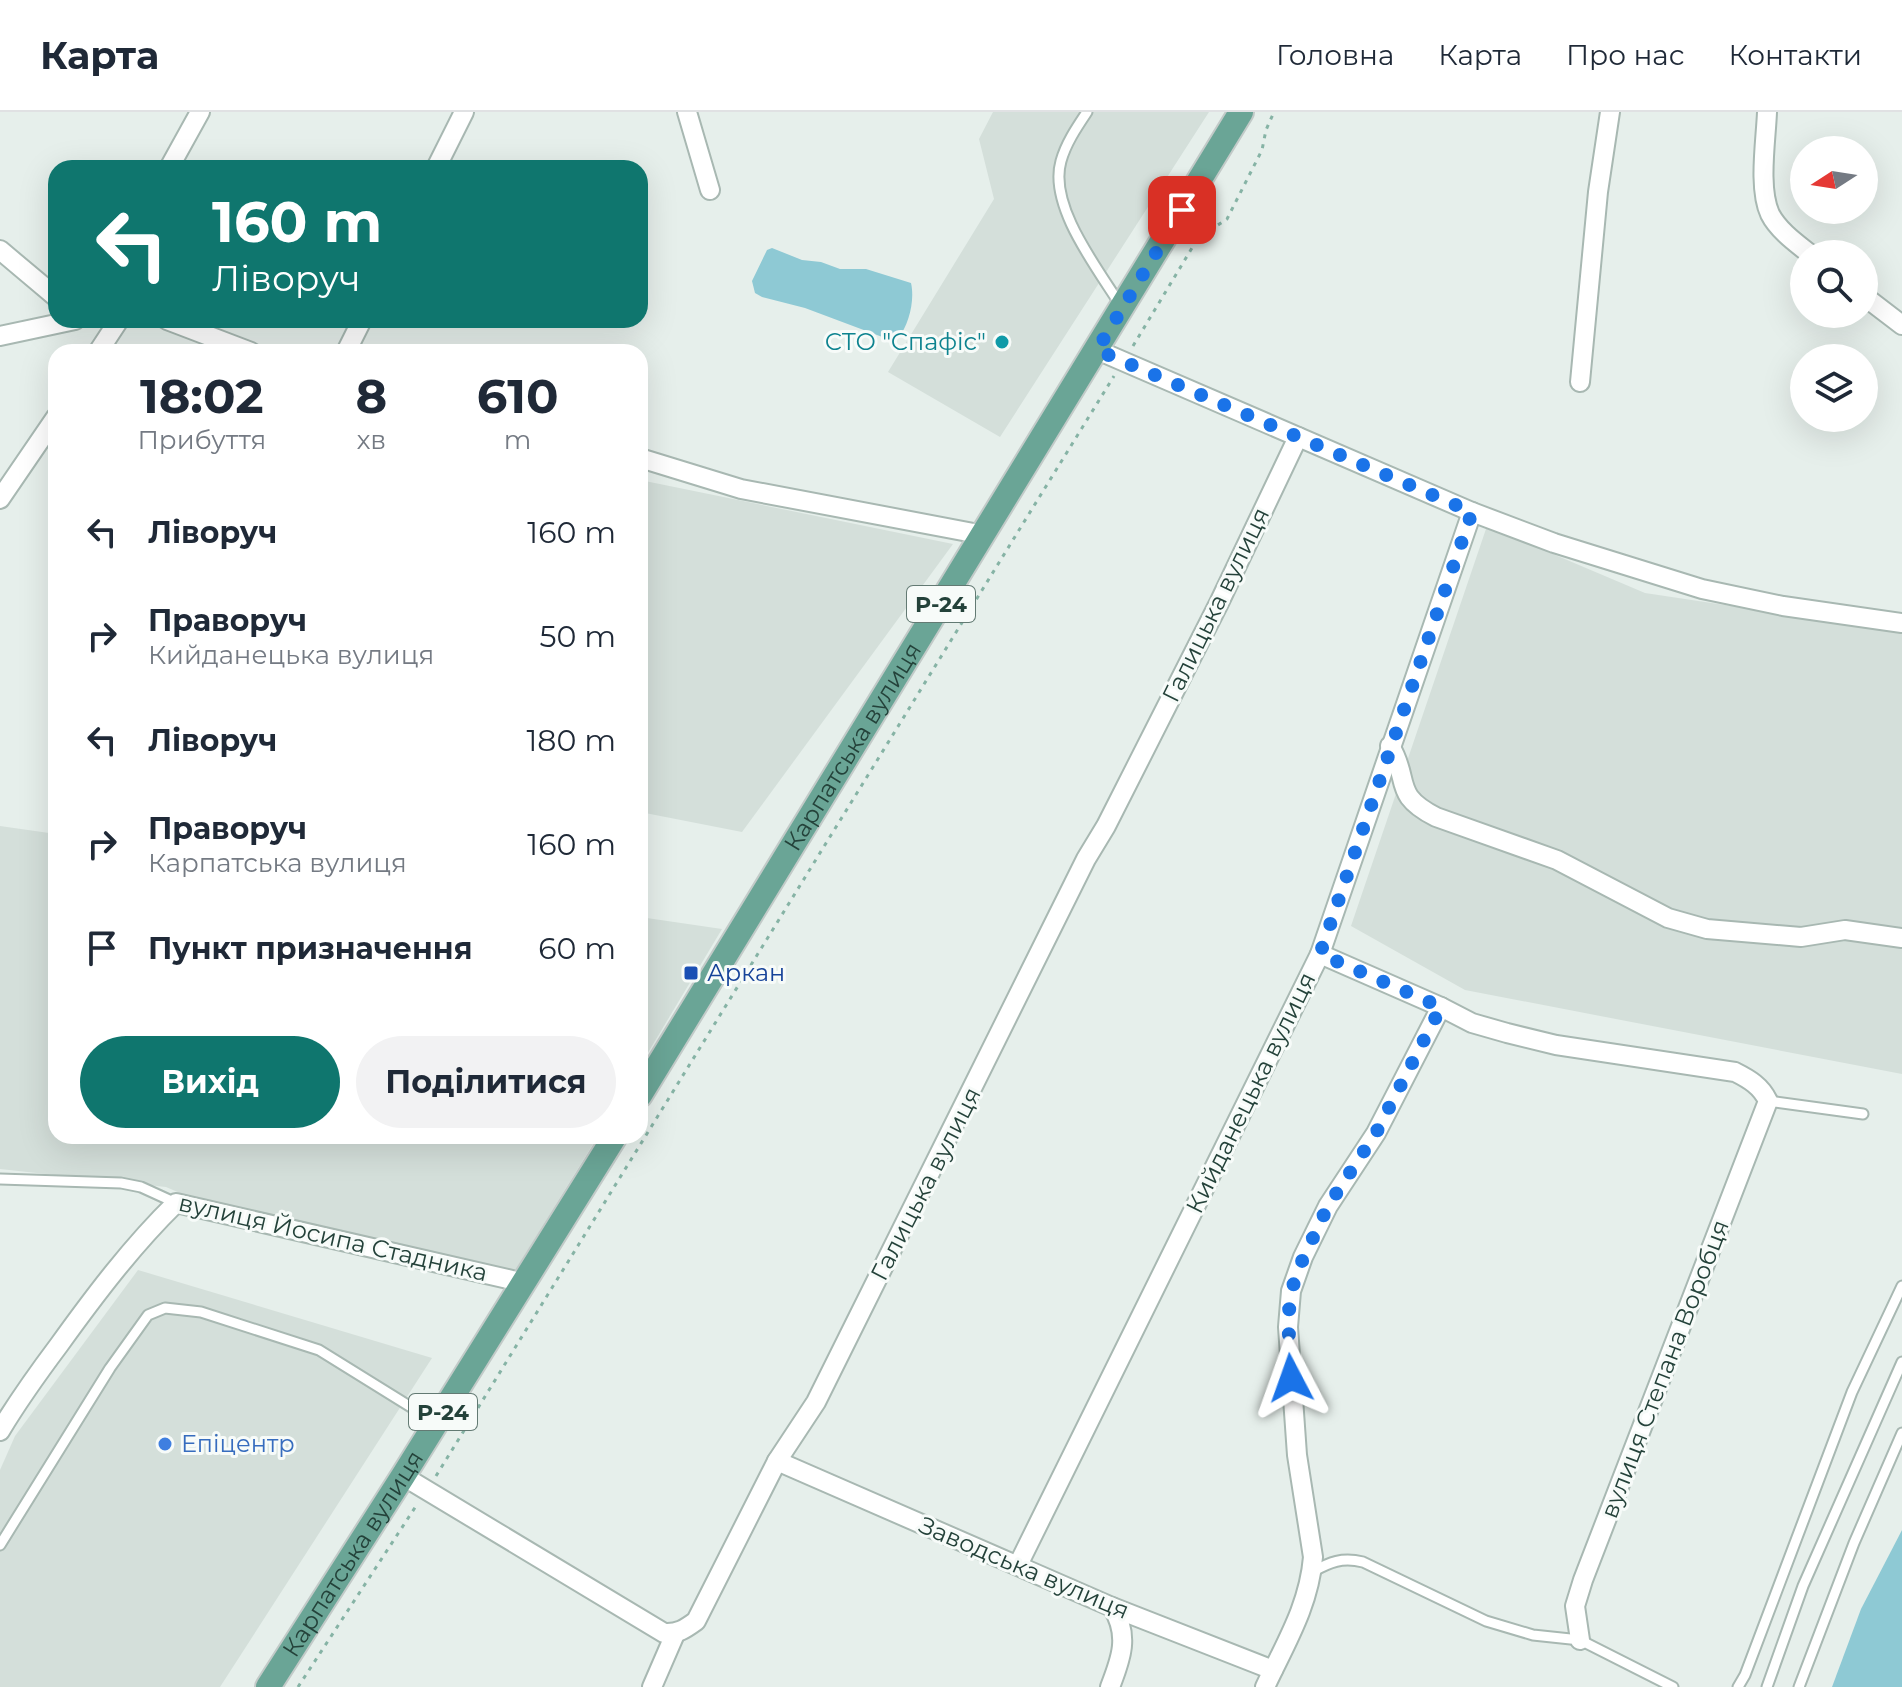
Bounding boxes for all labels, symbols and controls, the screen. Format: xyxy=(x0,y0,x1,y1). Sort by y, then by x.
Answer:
text: Карта xyxy=(40,32,159,79)
text: Головна xyxy=(1276,38,1394,72)
text: Карта xyxy=(1438,38,1522,72)
text: Про нас xyxy=(1566,38,1684,72)
text: Контакти xyxy=(1728,38,1862,72)
north arrow xyxy=(1790,136,1878,224)
map controls xyxy=(1790,136,1878,432)
pin xyxy=(1148,176,1216,244)
text: 160 m xyxy=(212,188,382,256)
icon: arrive xyxy=(1160,188,1204,232)
icon: left xyxy=(80,192,184,296)
button: search xyxy=(1790,240,1878,328)
text: Ліворуч xyxy=(212,256,361,300)
place label: СТО "Спафіс" xyxy=(825,327,986,356)
marker: СТО "Спафіс" xyxy=(993,333,1011,351)
button: layers xyxy=(1790,344,1878,432)
text: 18:02 xyxy=(140,367,264,425)
text: 8 xyxy=(356,367,387,425)
text: 610 xyxy=(477,367,559,425)
text: Прибуття xyxy=(137,424,266,456)
text: хв xyxy=(357,424,386,456)
text: m xyxy=(504,424,531,456)
street label: Галицька вулиця xyxy=(1156,503,1275,707)
icon: left xyxy=(80,510,124,554)
text: Ліворуч xyxy=(148,514,277,551)
text: 160 m xyxy=(527,514,616,551)
road number: Р-24 xyxy=(907,586,975,622)
text: Праворуч xyxy=(148,602,307,639)
icon: right xyxy=(80,614,124,658)
text: 50 m xyxy=(539,618,616,655)
street label: Карпатська вулиця xyxy=(778,637,927,856)
text: Кийданецька вулиця xyxy=(148,639,434,671)
icon: left xyxy=(80,718,124,762)
text: Ліворуч xyxy=(148,722,277,759)
text: 180 m xyxy=(526,722,616,759)
text: Праворуч xyxy=(148,810,307,847)
icon: right xyxy=(80,822,124,866)
text: 160 m xyxy=(527,826,616,863)
text: Карпатська вулиця xyxy=(148,847,407,879)
icon: arrive xyxy=(80,926,124,970)
text: Пункт призначення xyxy=(148,930,473,967)
text: 60 m xyxy=(538,930,616,967)
place label: Аркан xyxy=(707,958,785,987)
marker: Аркан xyxy=(682,964,700,982)
street label: Кийданецька вулиця xyxy=(1180,968,1322,1218)
button: Вихід xyxy=(80,1036,340,1128)
button: Поділитися xyxy=(356,1036,616,1128)
street label: Галицька вулиця xyxy=(864,1082,987,1285)
street label: вулиця Йосипа Стадника xyxy=(176,1188,490,1287)
street label: вулиця Степана Воробця xyxy=(1594,1216,1735,1522)
position arrow xyxy=(1249,1336,1333,1420)
road number: Р-24 xyxy=(409,1394,477,1430)
place label: Епіцентр xyxy=(181,1429,295,1458)
marker: Епіцентр xyxy=(156,1435,174,1453)
street label: Карпатська вулиця xyxy=(276,1445,429,1662)
street label: Заводська вулиця xyxy=(915,1510,1134,1625)

